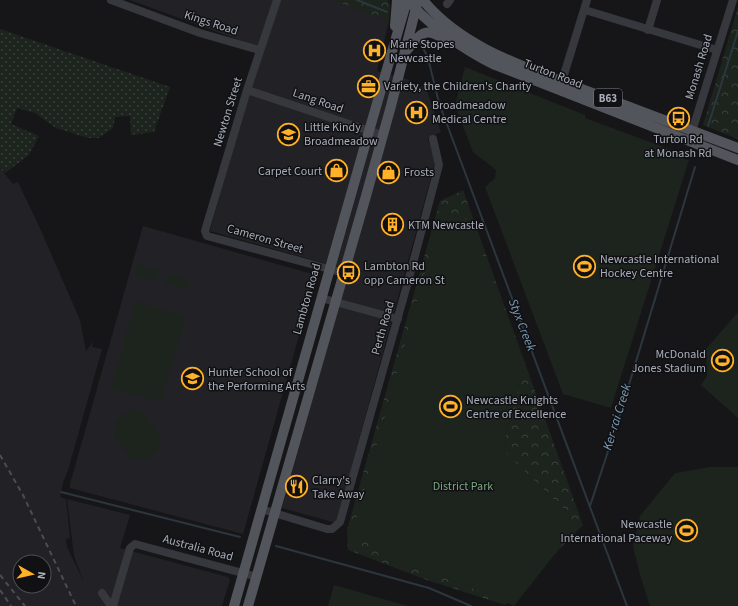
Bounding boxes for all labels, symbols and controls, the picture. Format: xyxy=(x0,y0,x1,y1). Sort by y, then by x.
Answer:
street label: Kings Road xyxy=(182,6,240,40)
street label: Monash Road xyxy=(681,32,717,102)
place label: Marie Stopes Newcastle xyxy=(390,36,454,67)
hospital icon: Marie Stopes Newcastle xyxy=(361,38,387,64)
street label: Turton Road xyxy=(521,55,585,93)
office icon: Variety, the Children's Charity xyxy=(355,73,381,99)
street label: Newton Street xyxy=(209,75,247,149)
place label: Variety, the Children's Charity xyxy=(384,78,532,95)
street label: Lang Road xyxy=(290,84,346,118)
road number: B63 xyxy=(594,89,622,107)
place label: Broadmeadow Medical Centre xyxy=(432,97,507,128)
hospital icon: Broadmeadow Medical Centre xyxy=(404,99,430,125)
bus stop icon: Turton Rd at Monash Rd xyxy=(665,105,691,131)
place label: Little Kindy Broadmeadow xyxy=(304,119,378,150)
school or university icon: Little Kindy Broadmeadow xyxy=(275,121,301,147)
place label: Turton Rd at Monash Rd xyxy=(644,131,712,162)
shop icon: Carpet Court xyxy=(324,158,350,184)
shop icon: Frosts xyxy=(376,159,402,185)
place label: Carpet Court xyxy=(258,163,322,180)
place label: Frosts xyxy=(404,164,434,181)
building icon: KTM Newcastle xyxy=(380,212,406,238)
place label: KTM Newcastle xyxy=(408,217,484,234)
street label: Cameron Street xyxy=(225,220,305,258)
place label: Newcastle International Hockey Centre xyxy=(600,251,719,282)
sports icon: Newcastle International Hockey Centre xyxy=(572,253,598,279)
place label: Lambton Rd opp Cameron St xyxy=(364,258,445,289)
bus stop icon: Lambton Rd opp Cameron St xyxy=(336,260,362,286)
street label: Lambton Road xyxy=(289,261,325,337)
water label: Styx Creek xyxy=(504,296,541,355)
street label: Perth Road xyxy=(367,299,399,357)
place label: McDonald Jones Stadium xyxy=(632,346,706,377)
sports icon: McDonald Jones Stadium xyxy=(709,348,735,374)
place label: Hunter School of the Performing Arts xyxy=(208,364,305,395)
school or university icon: Hunter School of the Performing Arts xyxy=(180,366,206,392)
water label: Ker-rai Creek xyxy=(598,381,636,452)
place label: Newcastle Knights Centre of Excellence xyxy=(466,392,566,423)
sports icon: Newcastle Knights Centre of Excellence xyxy=(438,394,464,420)
place label: Clarry's Take Away xyxy=(312,472,365,503)
restaurant icon: Clarry's Take Away xyxy=(283,474,309,500)
park label: District Park xyxy=(433,478,493,495)
place label: Newcastle International Paceway xyxy=(561,516,672,547)
sports icon: Newcastle International Paceway xyxy=(674,518,700,544)
street label: Australia Road xyxy=(161,530,235,566)
north arrow xyxy=(12,554,52,594)
text: N xyxy=(33,571,49,580)

